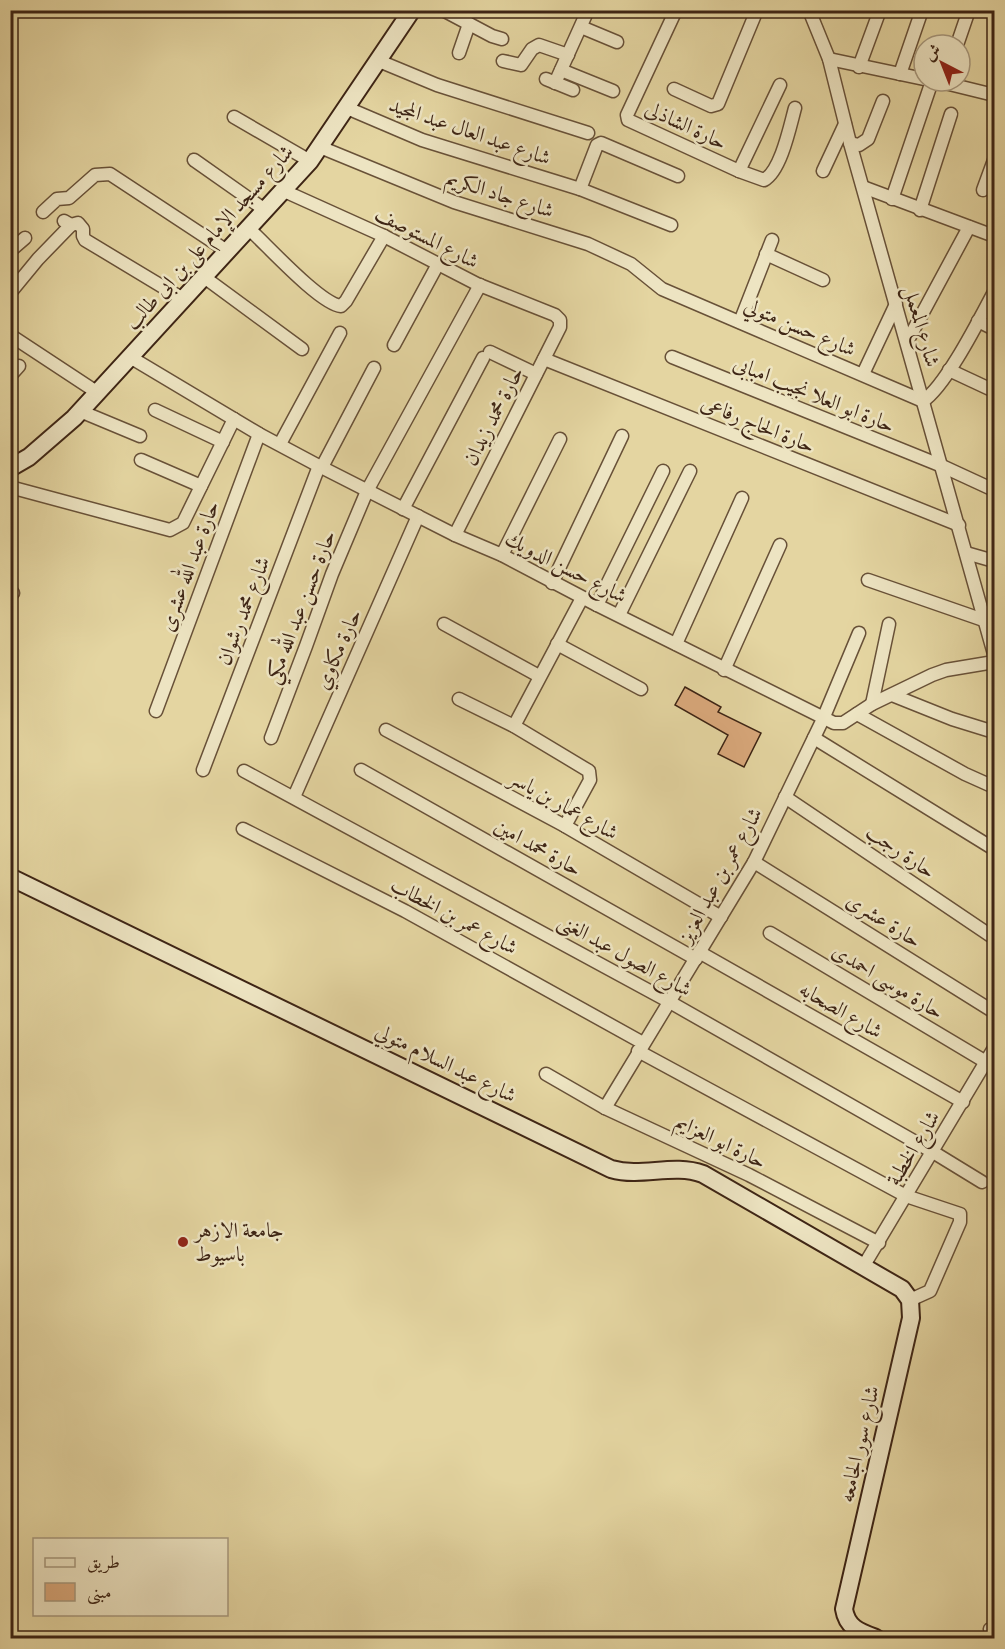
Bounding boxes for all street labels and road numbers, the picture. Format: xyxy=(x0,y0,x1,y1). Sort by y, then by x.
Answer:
street label: شارع عبد العال عبد المجيد xyxy=(384,91,554,176)
street label: حارة الشاذلى xyxy=(640,95,731,158)
street label: شارع مسجد الإمام على بن ابى طالب xyxy=(119,139,303,338)
street label: شارع جاد الكريم xyxy=(441,164,557,228)
street label: شارع المستوصف xyxy=(369,200,483,279)
street label: شارع المعمل xyxy=(893,282,946,371)
street label: شارع حسن متولي xyxy=(738,292,860,367)
street label: حارة ابو العلا نجيب امبابى xyxy=(728,350,899,441)
street label: حارة محمد زيدان xyxy=(457,362,532,471)
street label: حارة الحاج رفاعى xyxy=(695,389,819,464)
street label: حارة عبد الله عشرى xyxy=(150,496,227,636)
street label: حارة حسن عبد الله مكي xyxy=(255,525,347,690)
street label: شارع حسن الدويك xyxy=(498,525,631,613)
street label: شارع محمد رشوان xyxy=(210,553,280,671)
street label: حارة مكاوي xyxy=(309,605,370,695)
street label: شارع عمار بن ياسر xyxy=(501,763,623,850)
street label: شارع عمر بن عبد العزيز xyxy=(671,803,772,951)
street label: حارة محمد امين xyxy=(488,812,586,884)
street label: حارة رجب xyxy=(859,818,941,886)
street label: شارع عمر بن الخطاب xyxy=(384,872,522,965)
street label: حارة عشرى xyxy=(840,887,926,956)
street label: شارع الصول عبد الغنى xyxy=(551,908,696,1007)
street label: حارة موسى احمدى xyxy=(826,937,949,1027)
street label: شارع الصحابه xyxy=(792,976,887,1049)
street label: شارع عبد السلام متولي xyxy=(369,1018,521,1113)
street label: شارع الخطبة xyxy=(880,1106,950,1193)
street label: حارة ابو العزايم xyxy=(669,1108,771,1179)
street label: شارع سور الجامعه xyxy=(833,1383,890,1506)

